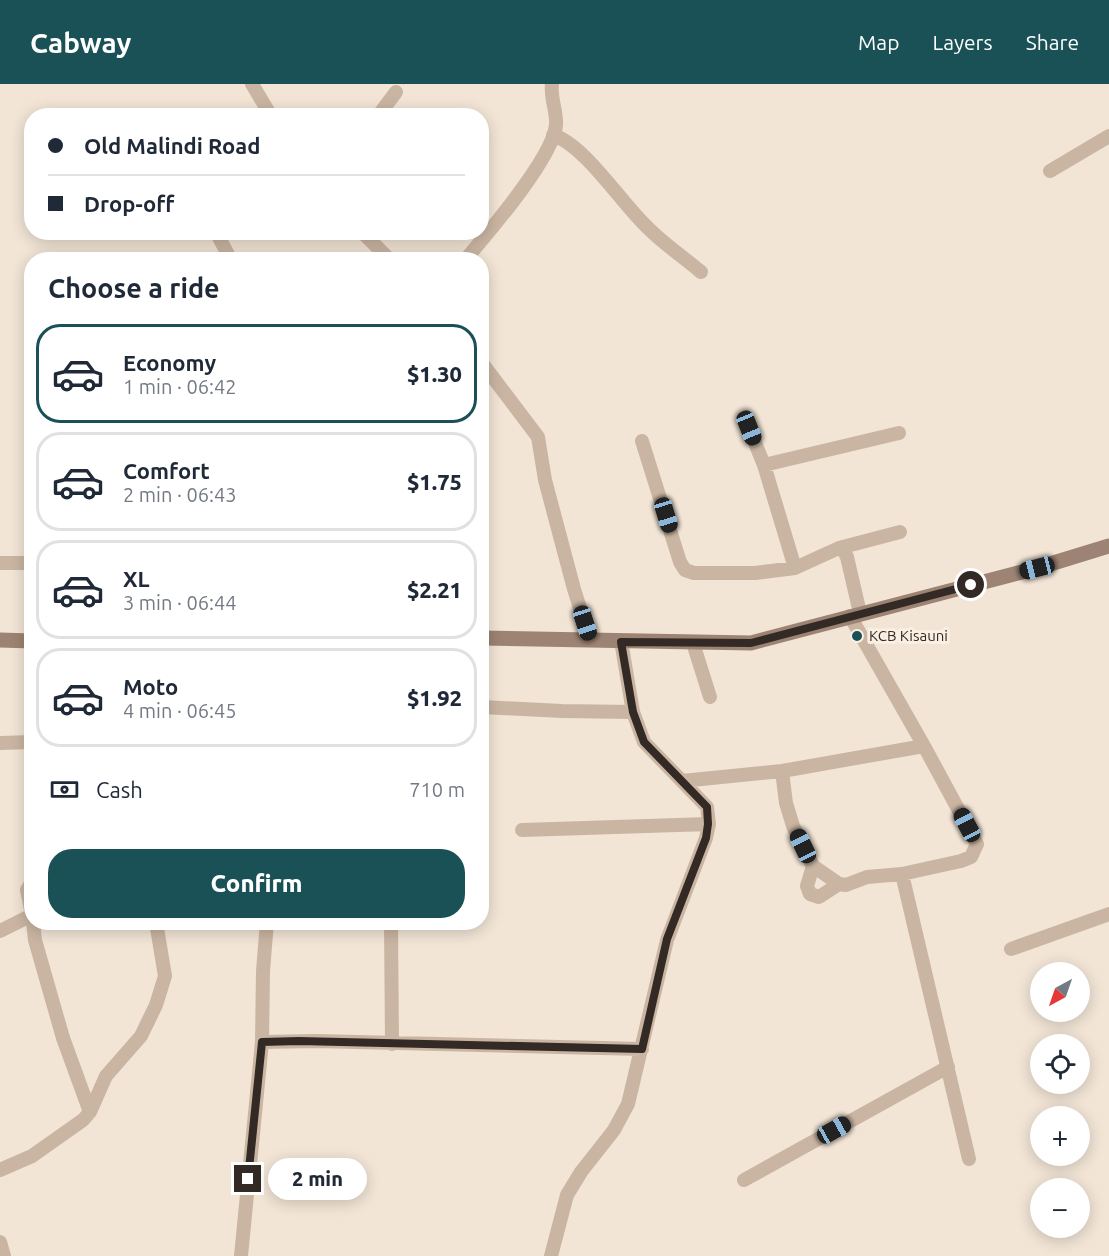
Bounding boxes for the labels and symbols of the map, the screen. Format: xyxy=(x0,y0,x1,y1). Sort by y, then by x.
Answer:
car xyxy=(734,408,764,448)
car xyxy=(652,495,680,535)
car xyxy=(1017,555,1057,581)
route start xyxy=(957,571,984,598)
car xyxy=(571,603,599,643)
place label: KCB Kisauni xyxy=(869,627,948,644)
marker: KCB Kisauni xyxy=(850,629,864,643)
car xyxy=(951,805,983,845)
car xyxy=(787,826,819,866)
north arrow xyxy=(1030,962,1090,1022)
car xyxy=(814,1113,854,1147)
callout: 2 min xyxy=(269,1158,368,1200)
route end xyxy=(234,1165,261,1192)

